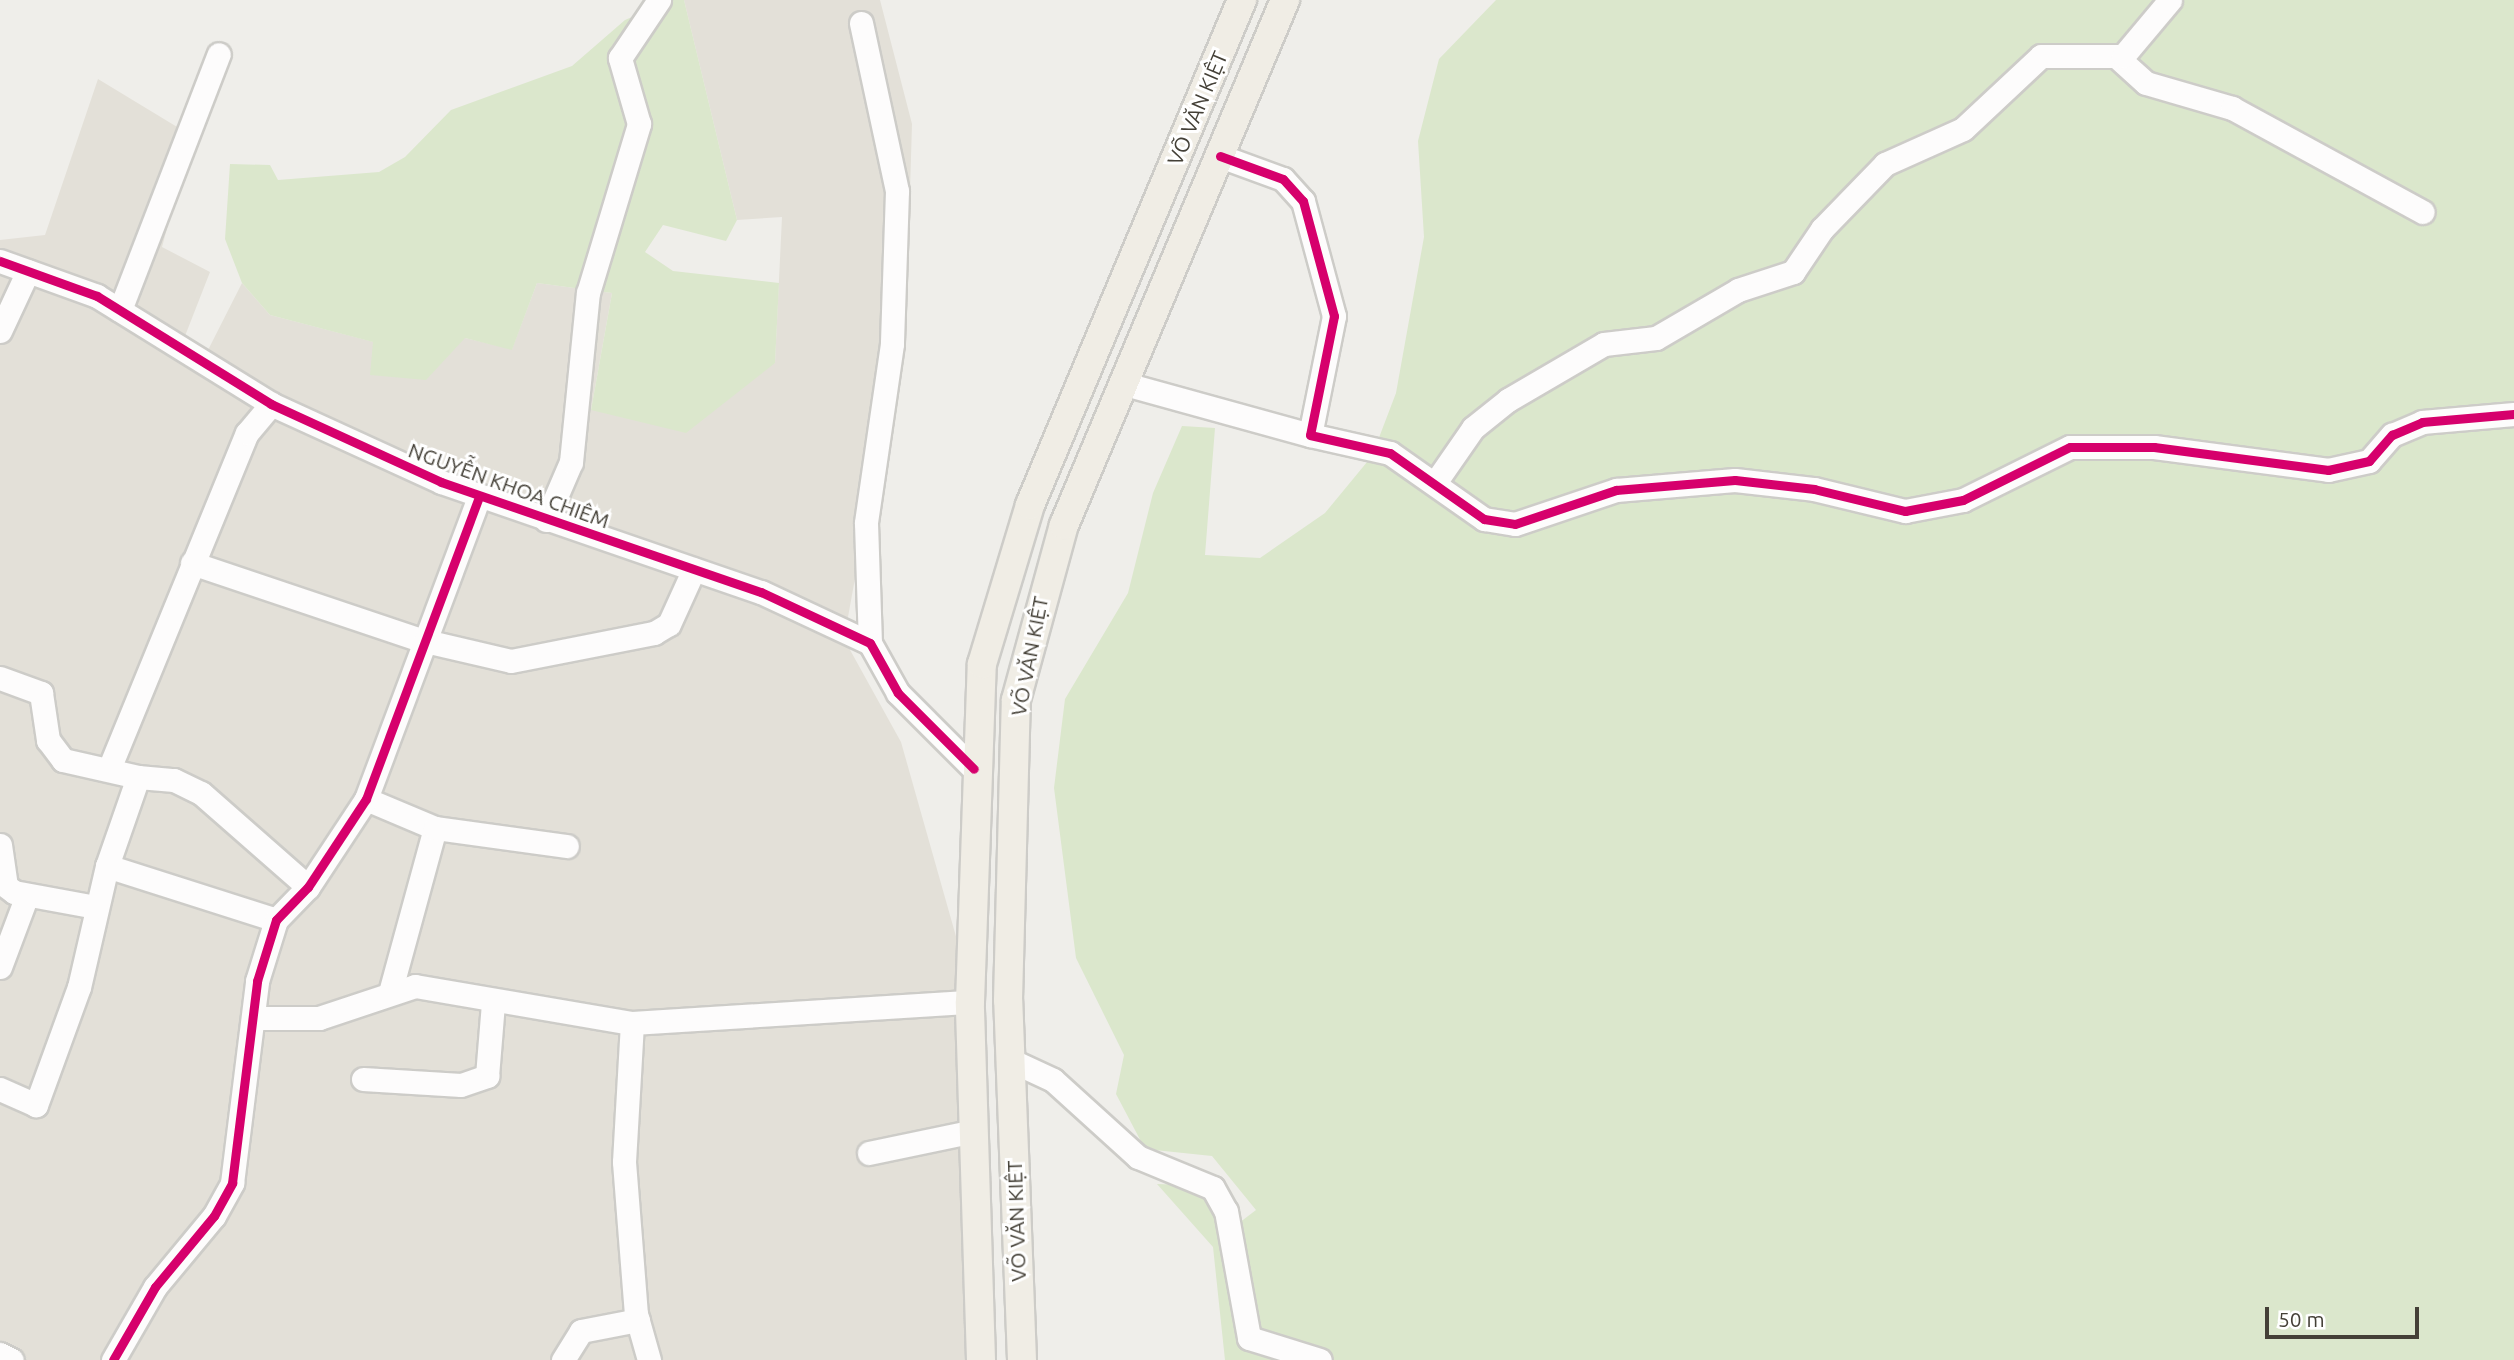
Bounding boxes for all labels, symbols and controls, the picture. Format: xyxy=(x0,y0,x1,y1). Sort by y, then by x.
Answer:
street label: VÕ VĂN KIỆT xyxy=(1162,47,1232,169)
street label: NGUYỄN KHOA CHIÊM xyxy=(405,437,613,533)
street label: VÕ VĂN KIỆT xyxy=(1005,594,1053,718)
street label: VÕ VĂN KIỆT xyxy=(1001,1160,1031,1282)
scale bar xyxy=(2269,1294,2423,1338)
text: 50 m xyxy=(2278,1307,2325,1331)

